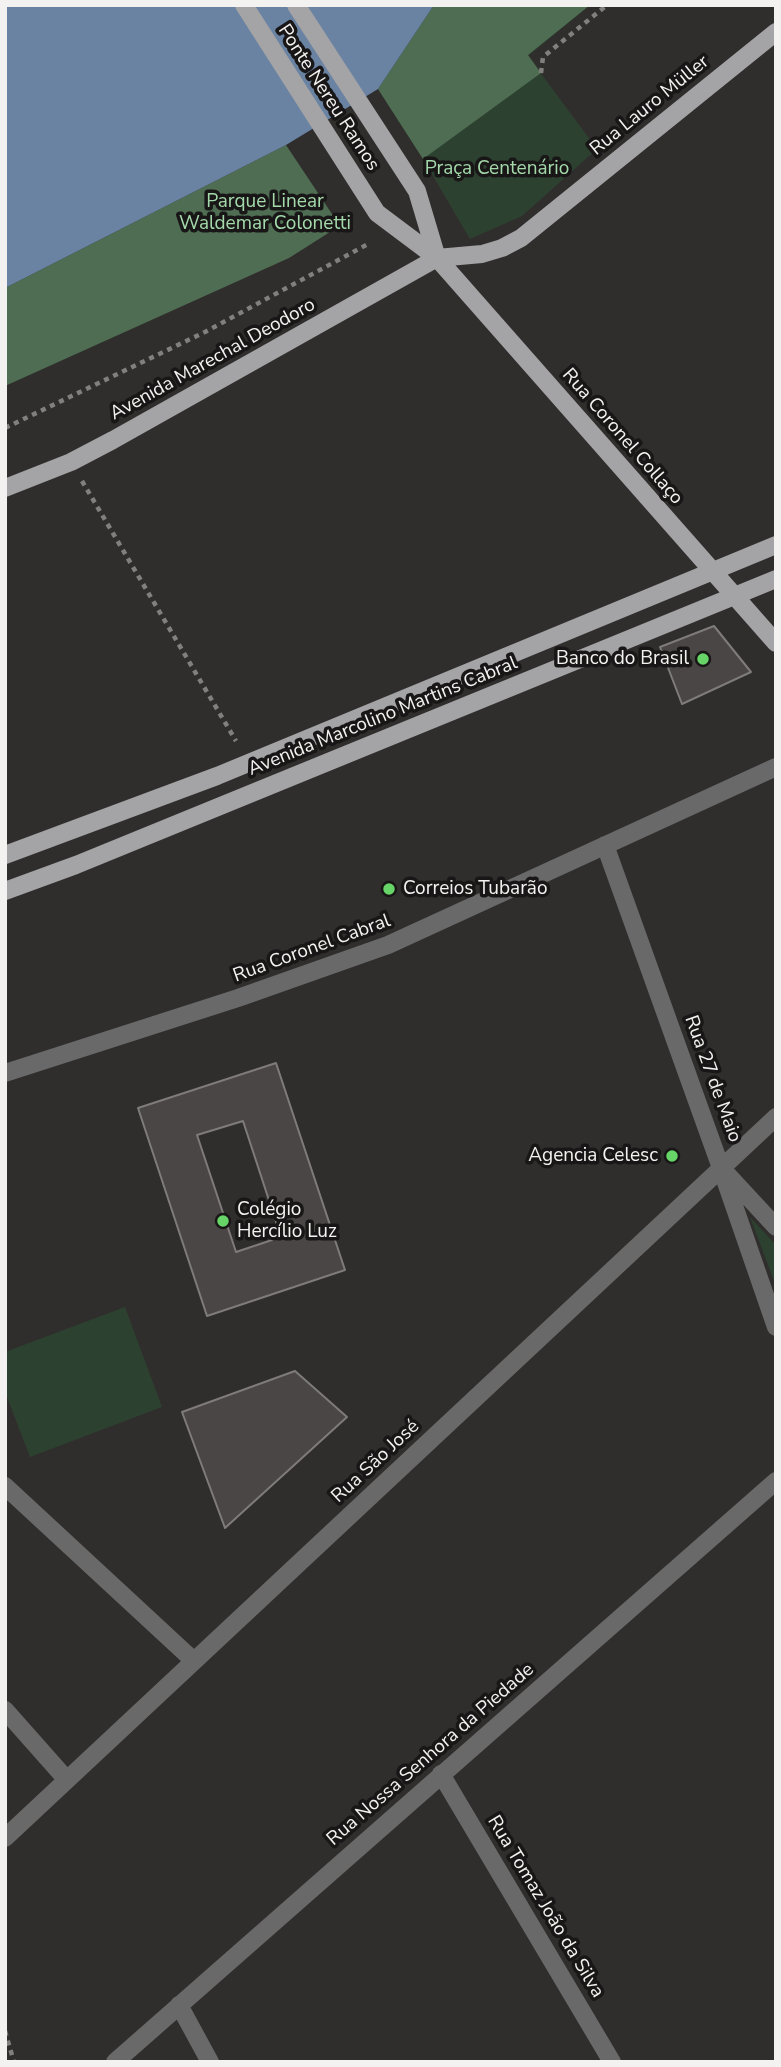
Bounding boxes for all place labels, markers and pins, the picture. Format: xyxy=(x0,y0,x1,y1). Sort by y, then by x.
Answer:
place label: Banco do Brasil xyxy=(556,648,689,670)
marker: Banco do Brasil xyxy=(695,651,711,667)
place label: Correios Tubarão xyxy=(403,878,547,900)
marker: Correios Tubarão xyxy=(381,881,397,897)
place label: Agencia Celesc xyxy=(528,1145,658,1167)
marker: Agencia Celesc xyxy=(664,1148,680,1164)
place label: Colégio Hercílio Luz xyxy=(237,1199,337,1243)
marker: Colégio Hercílio Luz xyxy=(215,1213,231,1229)

